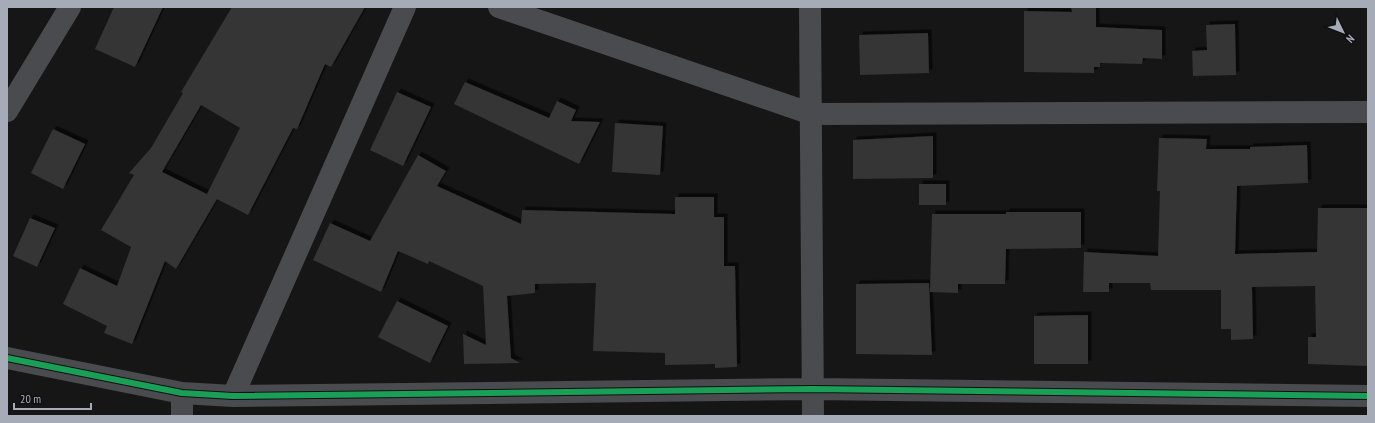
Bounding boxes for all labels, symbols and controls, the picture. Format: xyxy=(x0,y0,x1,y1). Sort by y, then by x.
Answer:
north arrow xyxy=(1323,12,1363,52)
text: N xyxy=(1343,32,1357,46)
scale bar xyxy=(14,385,91,411)
text: 20 m xyxy=(20,391,41,406)

